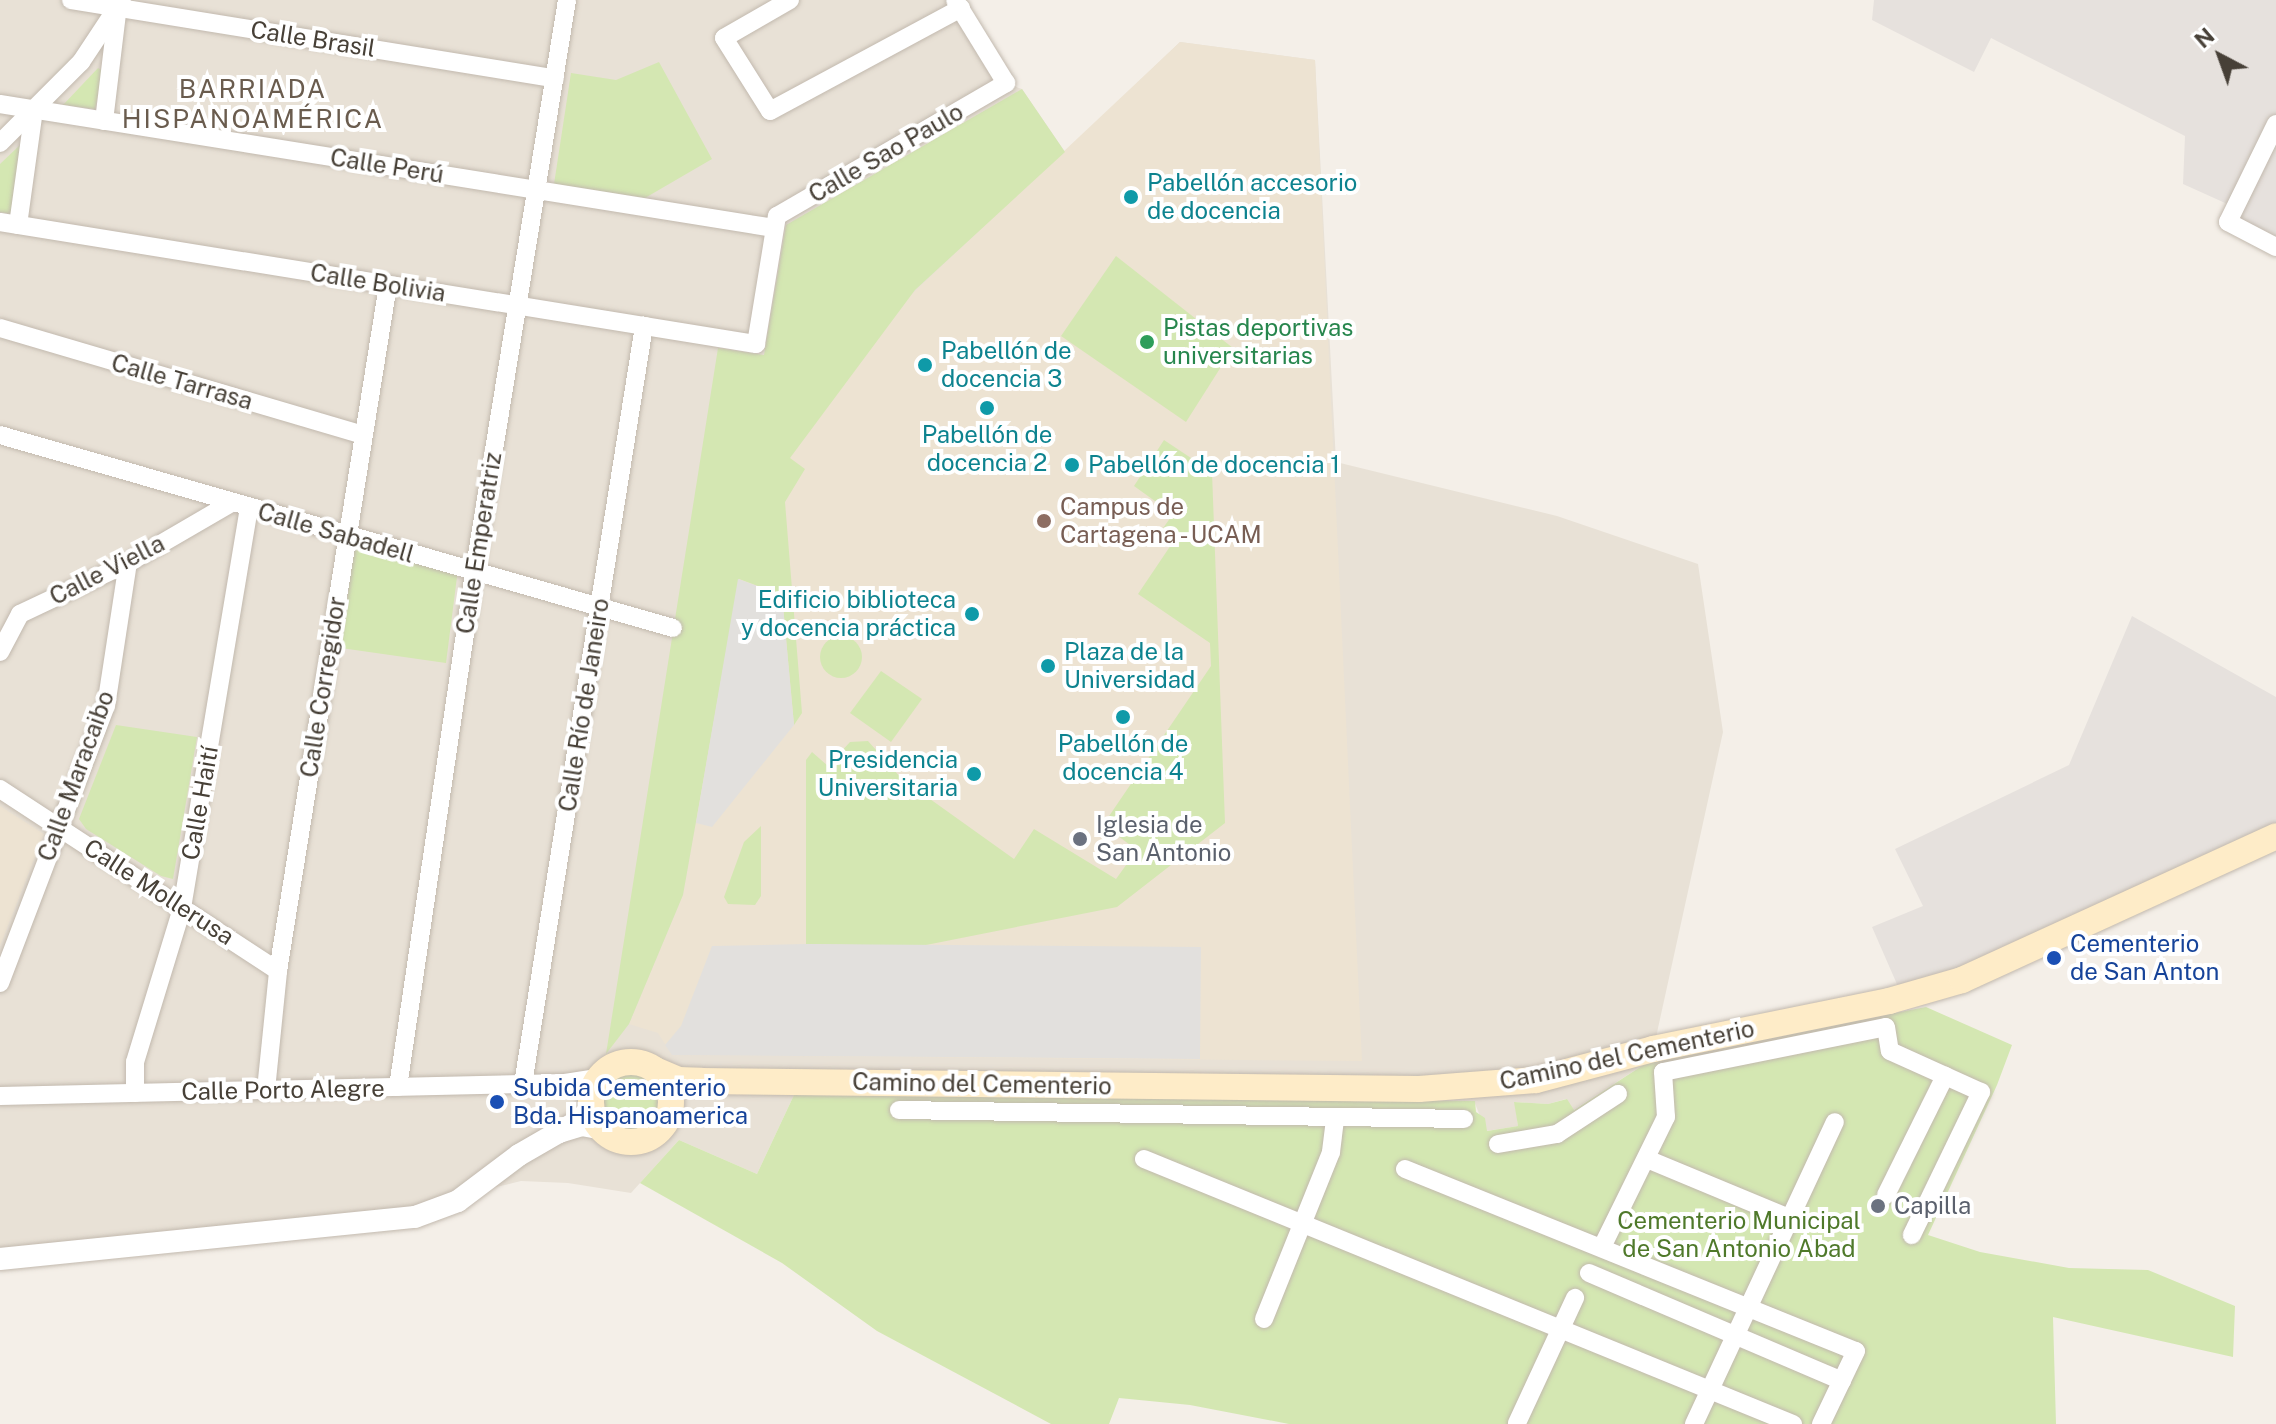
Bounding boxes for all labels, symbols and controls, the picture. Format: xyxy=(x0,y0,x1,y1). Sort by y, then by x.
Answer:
street label: Calle Brasil xyxy=(248,15,378,63)
north arrow xyxy=(2180,16,2260,96)
text: N xyxy=(2189,22,2219,53)
district label: BARRIADA HISPANOAMÉRICA xyxy=(122,73,384,134)
street label: Calle Sao Paulo xyxy=(803,97,969,209)
street label: Calle Perú xyxy=(328,143,446,189)
place label: Pabellón accesorio de docencia xyxy=(1147,169,1357,225)
marker: Pabellón accesorio de docencia xyxy=(1122,188,1140,206)
street label: Calle Bolivia xyxy=(308,258,448,308)
place label: Pistas deportivas universitarias xyxy=(1163,314,1354,370)
marker: Pistas deportivas universitarias xyxy=(1138,333,1156,351)
place label: Pabellón de docencia 3 xyxy=(941,337,1072,393)
street label: Calle Tarrasa xyxy=(108,348,256,416)
marker: Pabellón de docencia 3 xyxy=(916,356,934,374)
marker: Pabellón de docencia 2 xyxy=(978,399,996,417)
place label: Pabellón de docencia 2 xyxy=(922,421,1052,477)
street label: Calle Emperatriz xyxy=(450,450,508,636)
place label: Pabellón de docencia 1 xyxy=(1088,451,1341,479)
marker: Pabellón de docencia 1 xyxy=(1063,456,1081,474)
place label: Campus de Cartagena - UCAM xyxy=(1060,493,1268,549)
street label: Calle Sabadell xyxy=(254,497,418,569)
marker: Campus de Cartagena - UCAM xyxy=(1035,512,1053,530)
street label: Calle Viella xyxy=(44,529,170,611)
place label: Edificio biblioteca y docencia práctica xyxy=(741,586,956,642)
street label: Calle Corregidor xyxy=(294,594,352,780)
street label: Calle Río de Janeiro xyxy=(553,596,615,814)
marker: Edificio biblioteca y docencia práctica xyxy=(963,605,981,623)
place label: Plaza de la Universidad xyxy=(1064,638,1195,694)
marker: Plaza de la Universidad xyxy=(1039,657,1057,675)
street label: Calle Maracaibo xyxy=(32,687,120,865)
marker: Pabellón de docencia 4 xyxy=(1114,708,1132,726)
place label: Pabellón de docencia 4 xyxy=(1058,730,1188,786)
street label: Calle Haití xyxy=(176,744,224,862)
place label: Presidencia Universitaria xyxy=(817,746,958,802)
marker: Presidencia Universitaria xyxy=(965,765,983,783)
place label: Iglesia de San Antonio xyxy=(1096,811,1231,867)
marker: Iglesia de San Antonio xyxy=(1071,830,1089,848)
street label: Calle Mollerusa xyxy=(79,833,239,951)
place label: Cementerio de San Anton xyxy=(2070,930,2219,986)
marker: Cementerio de San Anton xyxy=(2045,949,2063,967)
street label: Camino del Cementerio xyxy=(1497,1014,1757,1096)
street label: Camino del Cementerio xyxy=(852,1067,1112,1101)
street label: Calle Porto Alegre xyxy=(181,1074,385,1106)
place label: Subida Cementerio Bda. Hispanoamerica xyxy=(513,1074,748,1130)
marker: Subida Cementerio Bda. Hispanoamerica xyxy=(488,1093,506,1111)
place label: Capilla xyxy=(1894,1192,1971,1220)
marker: Capilla xyxy=(1869,1197,1887,1215)
park label: Cementerio Municipal de San Antonio Abad xyxy=(1617,1207,1861,1263)

